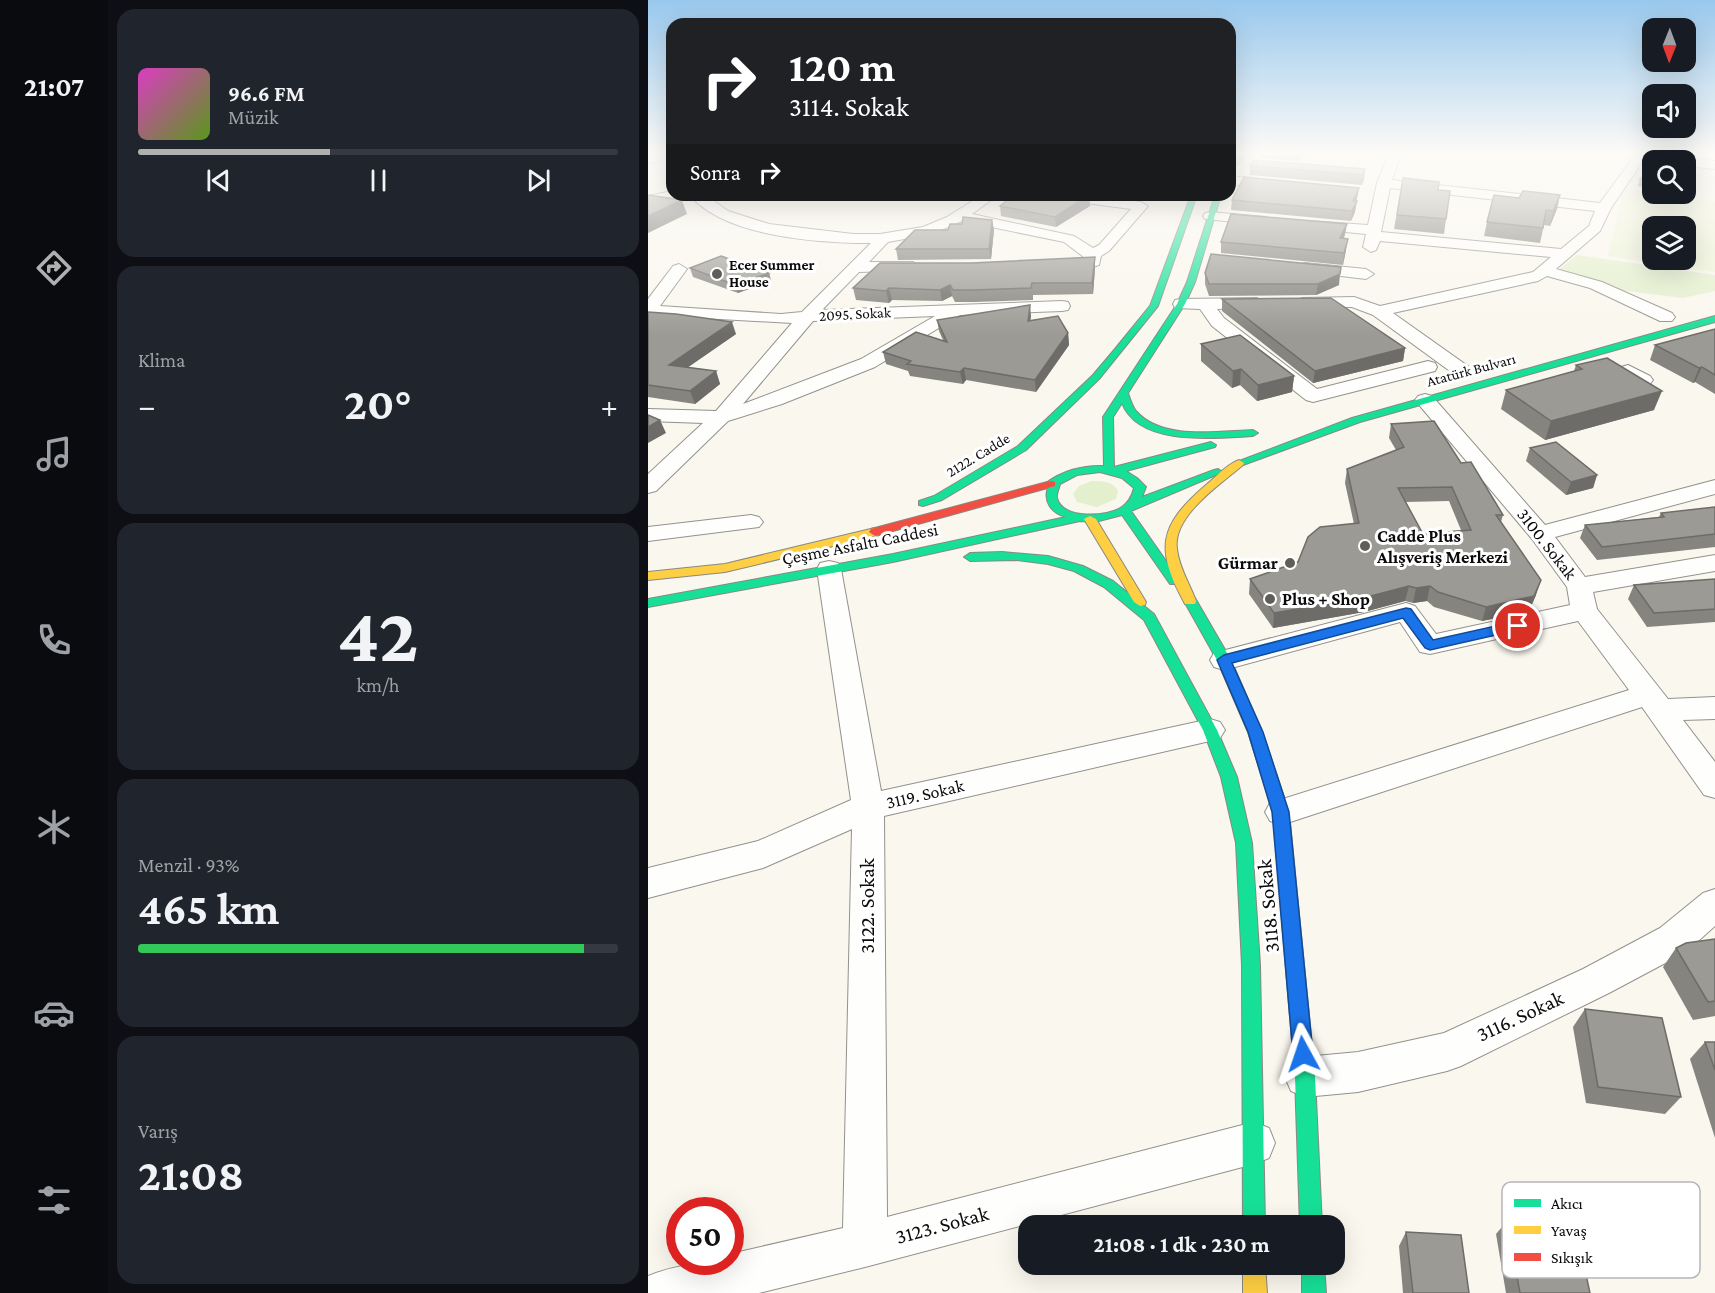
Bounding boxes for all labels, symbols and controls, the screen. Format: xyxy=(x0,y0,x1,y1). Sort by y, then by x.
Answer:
north arrow xyxy=(1642,18,1696,72)
map controls xyxy=(1642,18,1696,270)
icon: right xyxy=(690,42,768,120)
text: 120 m xyxy=(789,43,895,90)
text: 21:07 xyxy=(24,72,84,102)
text: 96.6 FM xyxy=(228,81,305,106)
button: sound xyxy=(1642,84,1696,138)
text: 3114. Sokak xyxy=(789,92,909,122)
text: Müzik xyxy=(228,106,278,128)
button: search xyxy=(1642,150,1696,204)
icon: right xyxy=(753,156,786,189)
text: Sonra xyxy=(690,160,741,185)
icon: previous xyxy=(202,164,235,197)
icon: pause xyxy=(362,164,395,197)
icon: next xyxy=(522,164,555,197)
button: layers xyxy=(1642,216,1696,270)
icon: directions xyxy=(33,247,75,289)
place label: Ecer Summer House xyxy=(729,257,814,290)
marker: Ecer Summer House xyxy=(710,267,724,281)
street label: 2095. Sokak xyxy=(819,304,892,324)
text: Klima xyxy=(138,349,185,371)
street label: Atatürk Bulvarı xyxy=(1425,350,1517,390)
text: 20° xyxy=(344,379,412,429)
text: − xyxy=(138,387,155,424)
text: + xyxy=(601,387,618,424)
street label: 2122. Cadde xyxy=(944,430,1013,480)
icon: music xyxy=(33,433,75,475)
street label: 3100. Sokak xyxy=(1513,504,1581,584)
street label: Çeşme Asfaltı Caddesi xyxy=(780,519,940,569)
place label: Cadde Plus Alışveriş Merkezi xyxy=(1376,526,1509,567)
marker: Cadde Plus Alışveriş Merkezi xyxy=(1358,539,1372,553)
place label: Gürmar xyxy=(1218,553,1278,573)
marker: Gürmar xyxy=(1283,556,1297,570)
place label: Plus + Shop xyxy=(1282,589,1370,609)
text: 42 xyxy=(337,591,419,678)
marker: Plus + Shop xyxy=(1263,592,1277,606)
pin xyxy=(1492,600,1543,651)
icon: arrive xyxy=(1501,609,1534,642)
icon: phone xyxy=(33,619,75,661)
text: km/h xyxy=(356,674,400,696)
street label: 3119. Sokak xyxy=(884,775,966,813)
icon: climate xyxy=(33,806,75,848)
text: Menzil · 93% xyxy=(138,854,240,876)
street label: 3122. Sokak xyxy=(855,858,879,954)
street label: 3118. Sokak xyxy=(1252,858,1284,954)
text: 465 km xyxy=(138,884,279,934)
street label: 3116. Sokak xyxy=(1473,985,1567,1047)
icon: car xyxy=(33,992,75,1034)
position arrow xyxy=(1271,1022,1335,1086)
text: Varış xyxy=(138,1120,178,1142)
text: 21:08 xyxy=(138,1150,244,1200)
icon: filters xyxy=(33,1179,75,1221)
legend xyxy=(1502,1182,1700,1278)
text: Akıcı xyxy=(1551,1195,1583,1212)
speed limit sign: 50 xyxy=(666,1197,744,1275)
street label: 3123. Sokak xyxy=(893,1201,991,1249)
text: Yavaş xyxy=(1551,1222,1587,1240)
text: 21:08 · 1 dk · 230 m xyxy=(1093,1232,1270,1257)
text: Sıkışık xyxy=(1551,1249,1593,1267)

